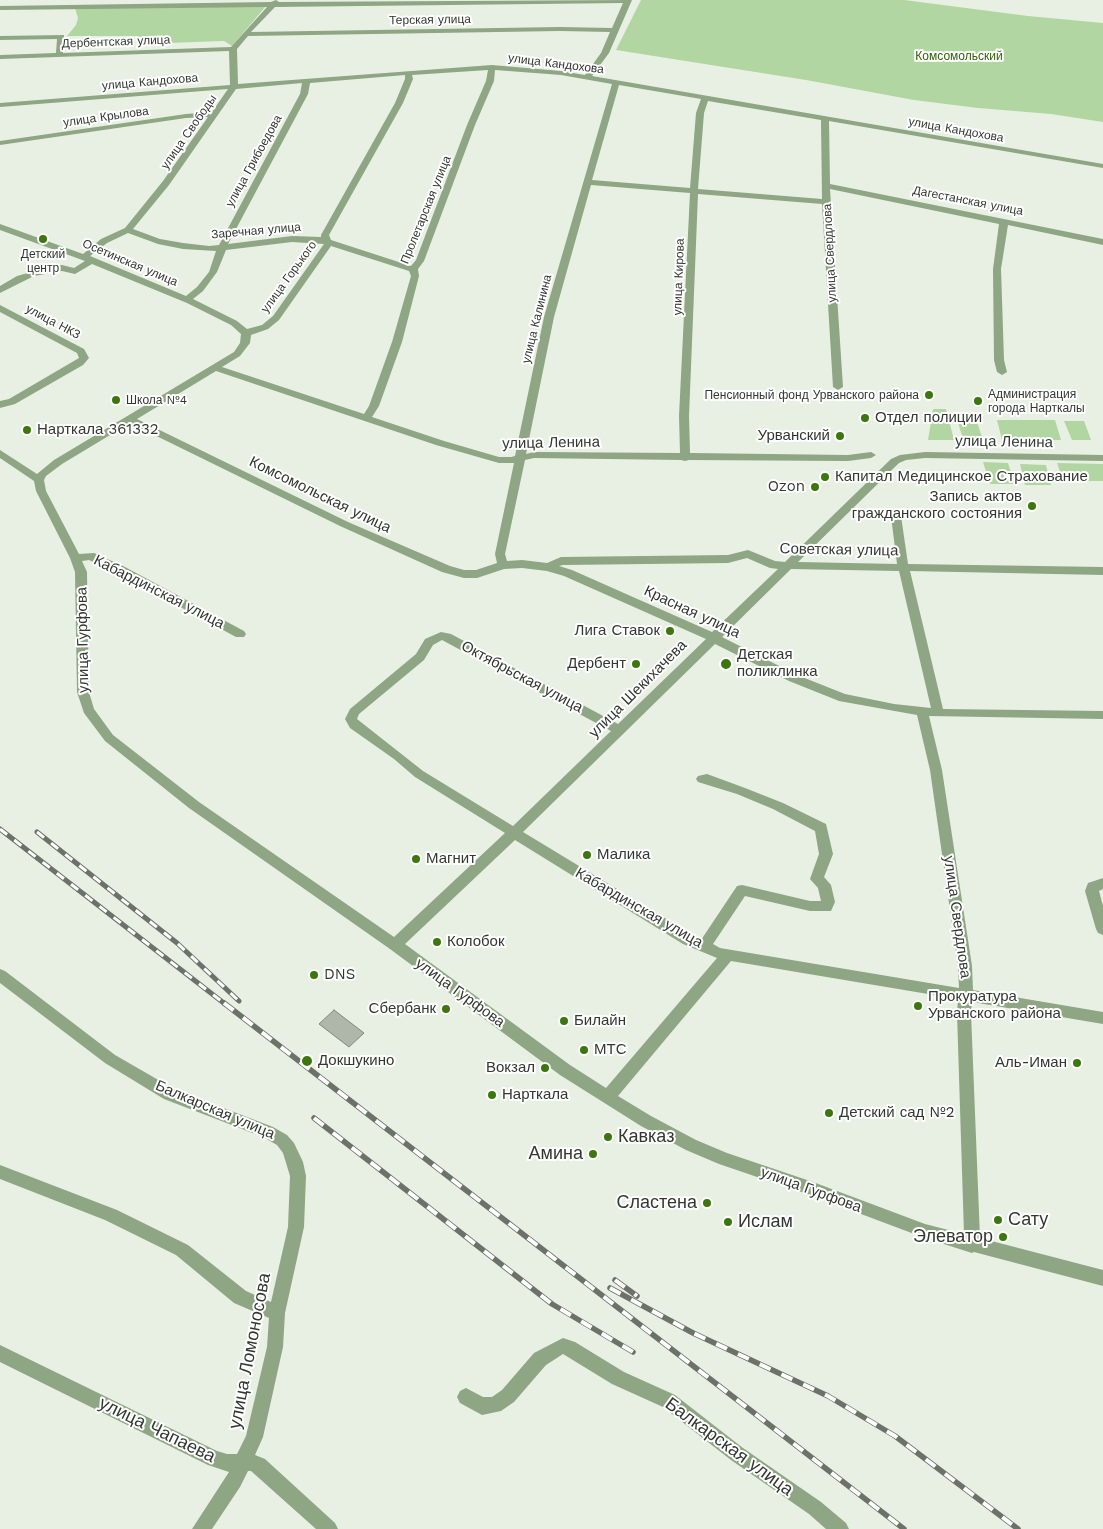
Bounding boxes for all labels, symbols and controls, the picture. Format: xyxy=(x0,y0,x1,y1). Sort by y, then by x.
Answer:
street label: Терская улица xyxy=(389,12,471,28)
street label: Дербентская улица xyxy=(61,33,171,51)
park label: Комсомольский xyxy=(915,49,1003,63)
street label: улица Кандохова xyxy=(507,51,605,77)
street label: улица Кандохова xyxy=(101,71,199,93)
street label: улица Свободы xyxy=(158,92,220,172)
street label: улица Крылова xyxy=(62,104,150,130)
street label: улица Грибоедова xyxy=(223,113,285,209)
street label: улица Кандохова xyxy=(907,115,1005,145)
street label: Пролетарская улица xyxy=(398,154,454,266)
street label: Дагестанская улица xyxy=(912,183,1024,219)
street label: улица Свердлова xyxy=(820,203,840,303)
street label: Заречная улица xyxy=(211,220,301,242)
marker: Детский центр xyxy=(37,233,49,245)
street label: Осетинская улица xyxy=(80,236,180,290)
street label: улица Горького xyxy=(258,238,320,316)
street label: улица Кирова xyxy=(670,238,688,316)
place label: Детский центр xyxy=(21,247,65,275)
street label: улица Калинина xyxy=(519,273,555,365)
street label: улица НКЗ xyxy=(23,302,83,342)
place label: Администрация города Нарткалы xyxy=(988,387,1085,415)
place label: Пенсионный фонд Урванского района xyxy=(704,388,919,402)
marker: Пенсионный фонд Урванского района xyxy=(923,389,935,401)
place label: Школа №4 xyxy=(126,393,187,407)
marker: Школа №4 xyxy=(110,394,122,406)
marker: Администрация города Нарткалы xyxy=(972,395,984,407)
place label: Отдел полиции xyxy=(875,409,982,427)
marker: Отдел полиции xyxy=(859,412,871,424)
place label: Нарткала 361332 xyxy=(37,421,158,439)
marker: Нарткала 361332 xyxy=(21,424,33,436)
place label: Урванский xyxy=(758,427,830,445)
marker: Урванский xyxy=(834,430,846,442)
street label: улица Ленина xyxy=(955,432,1053,452)
street label: улица Ленина xyxy=(502,433,600,453)
street label: Комсомольская улица xyxy=(246,453,394,537)
place label: Капитал Медицинское Страхование xyxy=(835,468,1088,486)
marker: Капитал Медицинское Страхование xyxy=(819,471,831,483)
place label: Ozon xyxy=(768,478,805,496)
marker: Ozon xyxy=(809,481,821,493)
place label: Запись актов гражданского состояния xyxy=(852,488,1022,523)
marker: Запись актов гражданского состояния xyxy=(1026,500,1038,512)
street label: Советская улица xyxy=(779,540,899,560)
street label: Кабардинская улица xyxy=(91,551,227,633)
street label: Красная улица xyxy=(641,582,743,642)
street label: улица Гурфова xyxy=(73,587,93,693)
place label: Лига Ставок xyxy=(575,622,660,640)
marker: Лига Ставок xyxy=(664,625,676,637)
street label: улица Шекихачева xyxy=(585,636,691,742)
street label: Октябрьская улица xyxy=(458,637,586,717)
place label: Детская поликлинка xyxy=(737,646,818,681)
place label: Дербент xyxy=(567,655,626,673)
marker: Детская поликлинка xyxy=(719,657,733,671)
marker: Дербент xyxy=(630,658,642,670)
place label: Малика xyxy=(597,846,650,864)
marker: Малика xyxy=(581,849,593,861)
place label: Магнит xyxy=(426,850,476,868)
marker: Магнит xyxy=(410,853,422,865)
street label: улица Свердлова xyxy=(939,855,975,979)
street label: Кабардинская улица xyxy=(572,864,706,952)
place label: Колобок xyxy=(447,933,505,951)
marker: Колобок xyxy=(431,936,443,948)
street label: улица Гурфова xyxy=(412,955,508,1031)
place label: DNS xyxy=(324,966,355,984)
marker: DNS xyxy=(308,969,320,981)
place label: Прокуратура Урванского района xyxy=(928,988,1061,1023)
place label: Сбербанк xyxy=(369,1000,436,1018)
marker: Прокуратура Урванского района xyxy=(912,1000,924,1012)
marker: Сбербанк xyxy=(440,1003,452,1015)
place label: Билайн xyxy=(574,1012,626,1030)
marker: Билайн xyxy=(558,1015,570,1027)
place label: МТС xyxy=(594,1041,626,1059)
marker: МТС xyxy=(578,1044,590,1056)
place label: Докшукино xyxy=(318,1052,394,1070)
marker: Докшукино xyxy=(300,1054,314,1068)
place label: Аль-Иман xyxy=(995,1054,1067,1072)
marker: Аль-Иман xyxy=(1071,1057,1083,1069)
place label: Вокзал xyxy=(486,1059,535,1077)
marker: Вокзал xyxy=(539,1062,551,1074)
street label: Балкарская улица xyxy=(153,1077,277,1143)
place label: Нарткала xyxy=(502,1086,568,1104)
marker: Нарткала xyxy=(486,1089,498,1101)
place label: Детский сад №2 xyxy=(839,1104,955,1122)
marker: Детский сад №2 xyxy=(823,1107,835,1119)
place label: Кавказ xyxy=(618,1126,674,1148)
marker: Кавказ xyxy=(602,1131,614,1143)
place label: Амина xyxy=(529,1143,583,1165)
marker: Амина xyxy=(587,1148,599,1160)
street label: улица Гурфова xyxy=(758,1163,864,1217)
place label: Сластена xyxy=(616,1192,697,1214)
marker: Сластена xyxy=(701,1197,713,1209)
place label: Сату xyxy=(1008,1209,1048,1231)
place label: Ислам xyxy=(738,1211,793,1233)
marker: Сату xyxy=(992,1214,1004,1226)
marker: Ислам xyxy=(722,1216,734,1228)
place label: Элеватор xyxy=(913,1226,993,1248)
marker: Элеватор xyxy=(997,1231,1009,1243)
street label: улица Ломоносова xyxy=(224,1271,276,1431)
street label: улица Чапаева xyxy=(95,1393,219,1467)
street label: Балкарская улица xyxy=(661,1393,797,1501)

